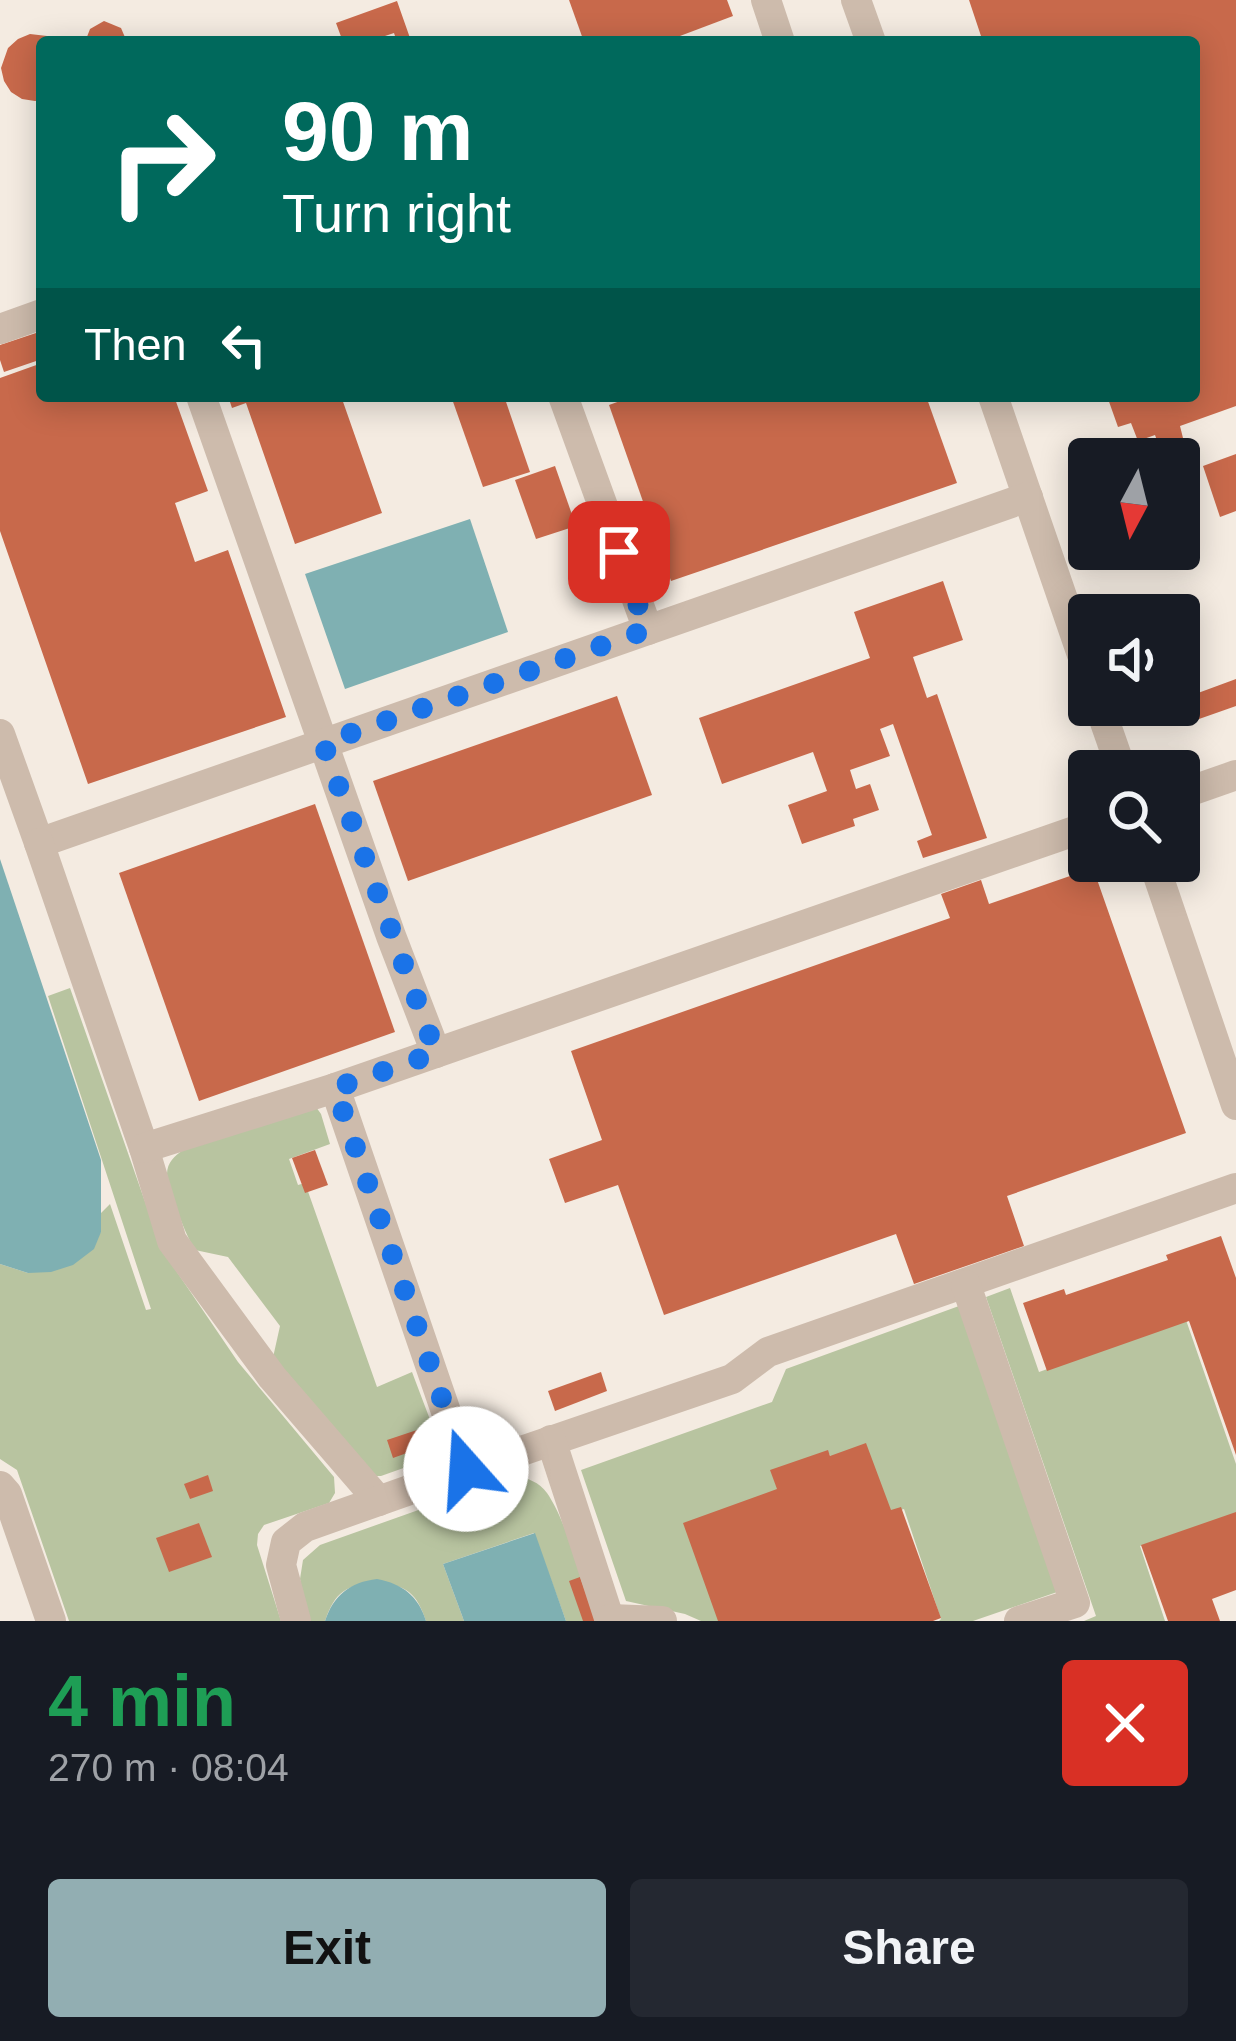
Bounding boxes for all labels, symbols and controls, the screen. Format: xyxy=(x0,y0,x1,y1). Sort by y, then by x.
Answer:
icon: right xyxy=(84,84,240,240)
text: 90 m xyxy=(282,84,473,178)
text: Turn right xyxy=(282,183,511,243)
icon: left xyxy=(211,312,277,378)
text: Then xyxy=(84,319,187,370)
north arrow xyxy=(1068,438,1200,570)
map controls xyxy=(1068,438,1200,882)
pin xyxy=(568,501,670,603)
icon: arrive xyxy=(586,519,652,585)
button: sound xyxy=(1068,594,1200,726)
button: search xyxy=(1068,750,1200,882)
position arrow xyxy=(403,1406,529,1532)
button: close xyxy=(1062,1660,1188,1786)
text: 4 min xyxy=(48,1661,236,1741)
text: 270 m · 08:04 xyxy=(48,1746,289,1789)
button: Exit xyxy=(48,1879,606,2017)
button: Share xyxy=(630,1879,1188,2017)

